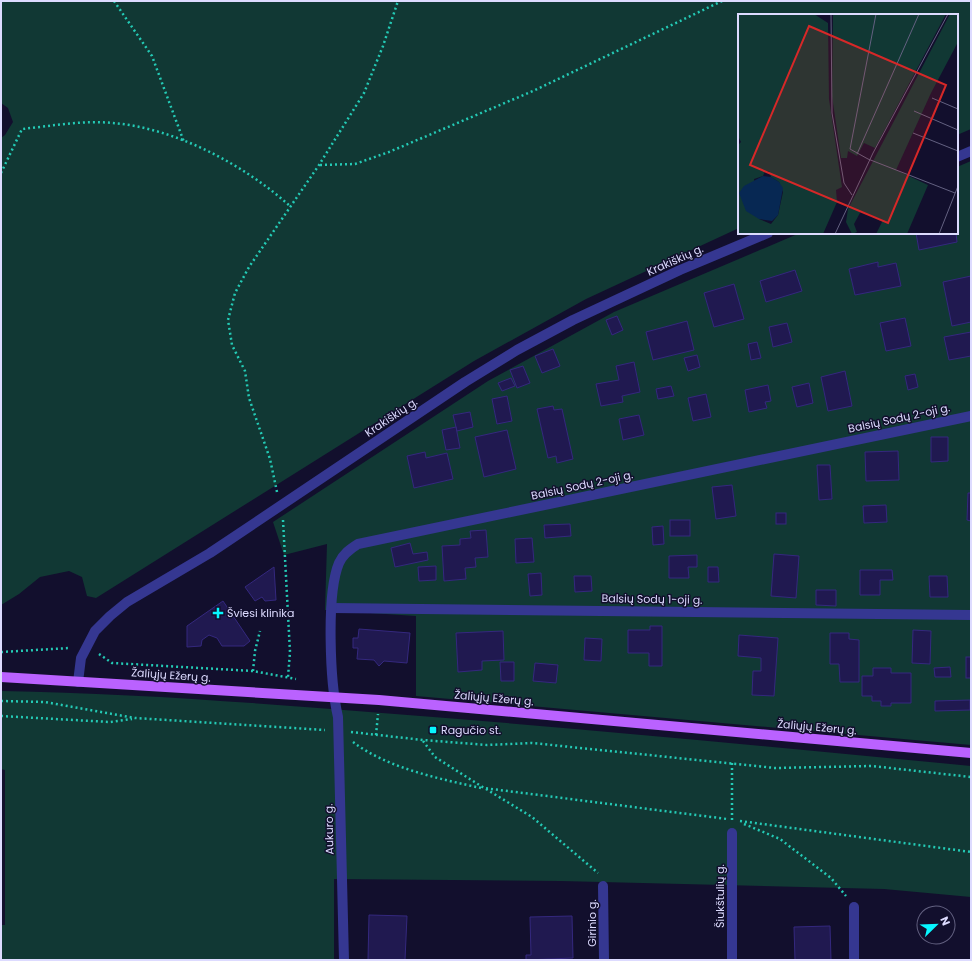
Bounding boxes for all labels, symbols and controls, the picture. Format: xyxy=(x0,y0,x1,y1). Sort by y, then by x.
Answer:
inset map xyxy=(738,14,958,234)
street label: Krakiškių g. xyxy=(644,240,706,280)
street label: Krakiškių g. xyxy=(362,393,420,441)
street label: Balsių Sodų 2-oji g. xyxy=(847,399,951,437)
street label: Balsių Sodų 2-oji g. xyxy=(530,466,634,504)
street label: Balsių Sodų 1-oji g. xyxy=(601,590,703,608)
place label: Šviesi klinika xyxy=(227,605,294,621)
marker: Šviesi klinika xyxy=(212,607,224,619)
street label: Žaliųjų Ežerų g. xyxy=(131,664,211,686)
street label: Žaliųjų Ežerų g. xyxy=(454,687,534,709)
street label: Žaliųjų Ežerų g. xyxy=(777,716,857,738)
place label: Ragučio st. xyxy=(441,722,501,738)
marker: Ragučio st. xyxy=(428,725,438,735)
street label: Aukuro g. xyxy=(321,803,337,855)
street label: Šiukštulių g. xyxy=(712,864,728,928)
street label: Girinio g. xyxy=(584,899,600,947)
north arrow xyxy=(916,905,956,945)
text: N xyxy=(936,914,954,928)

